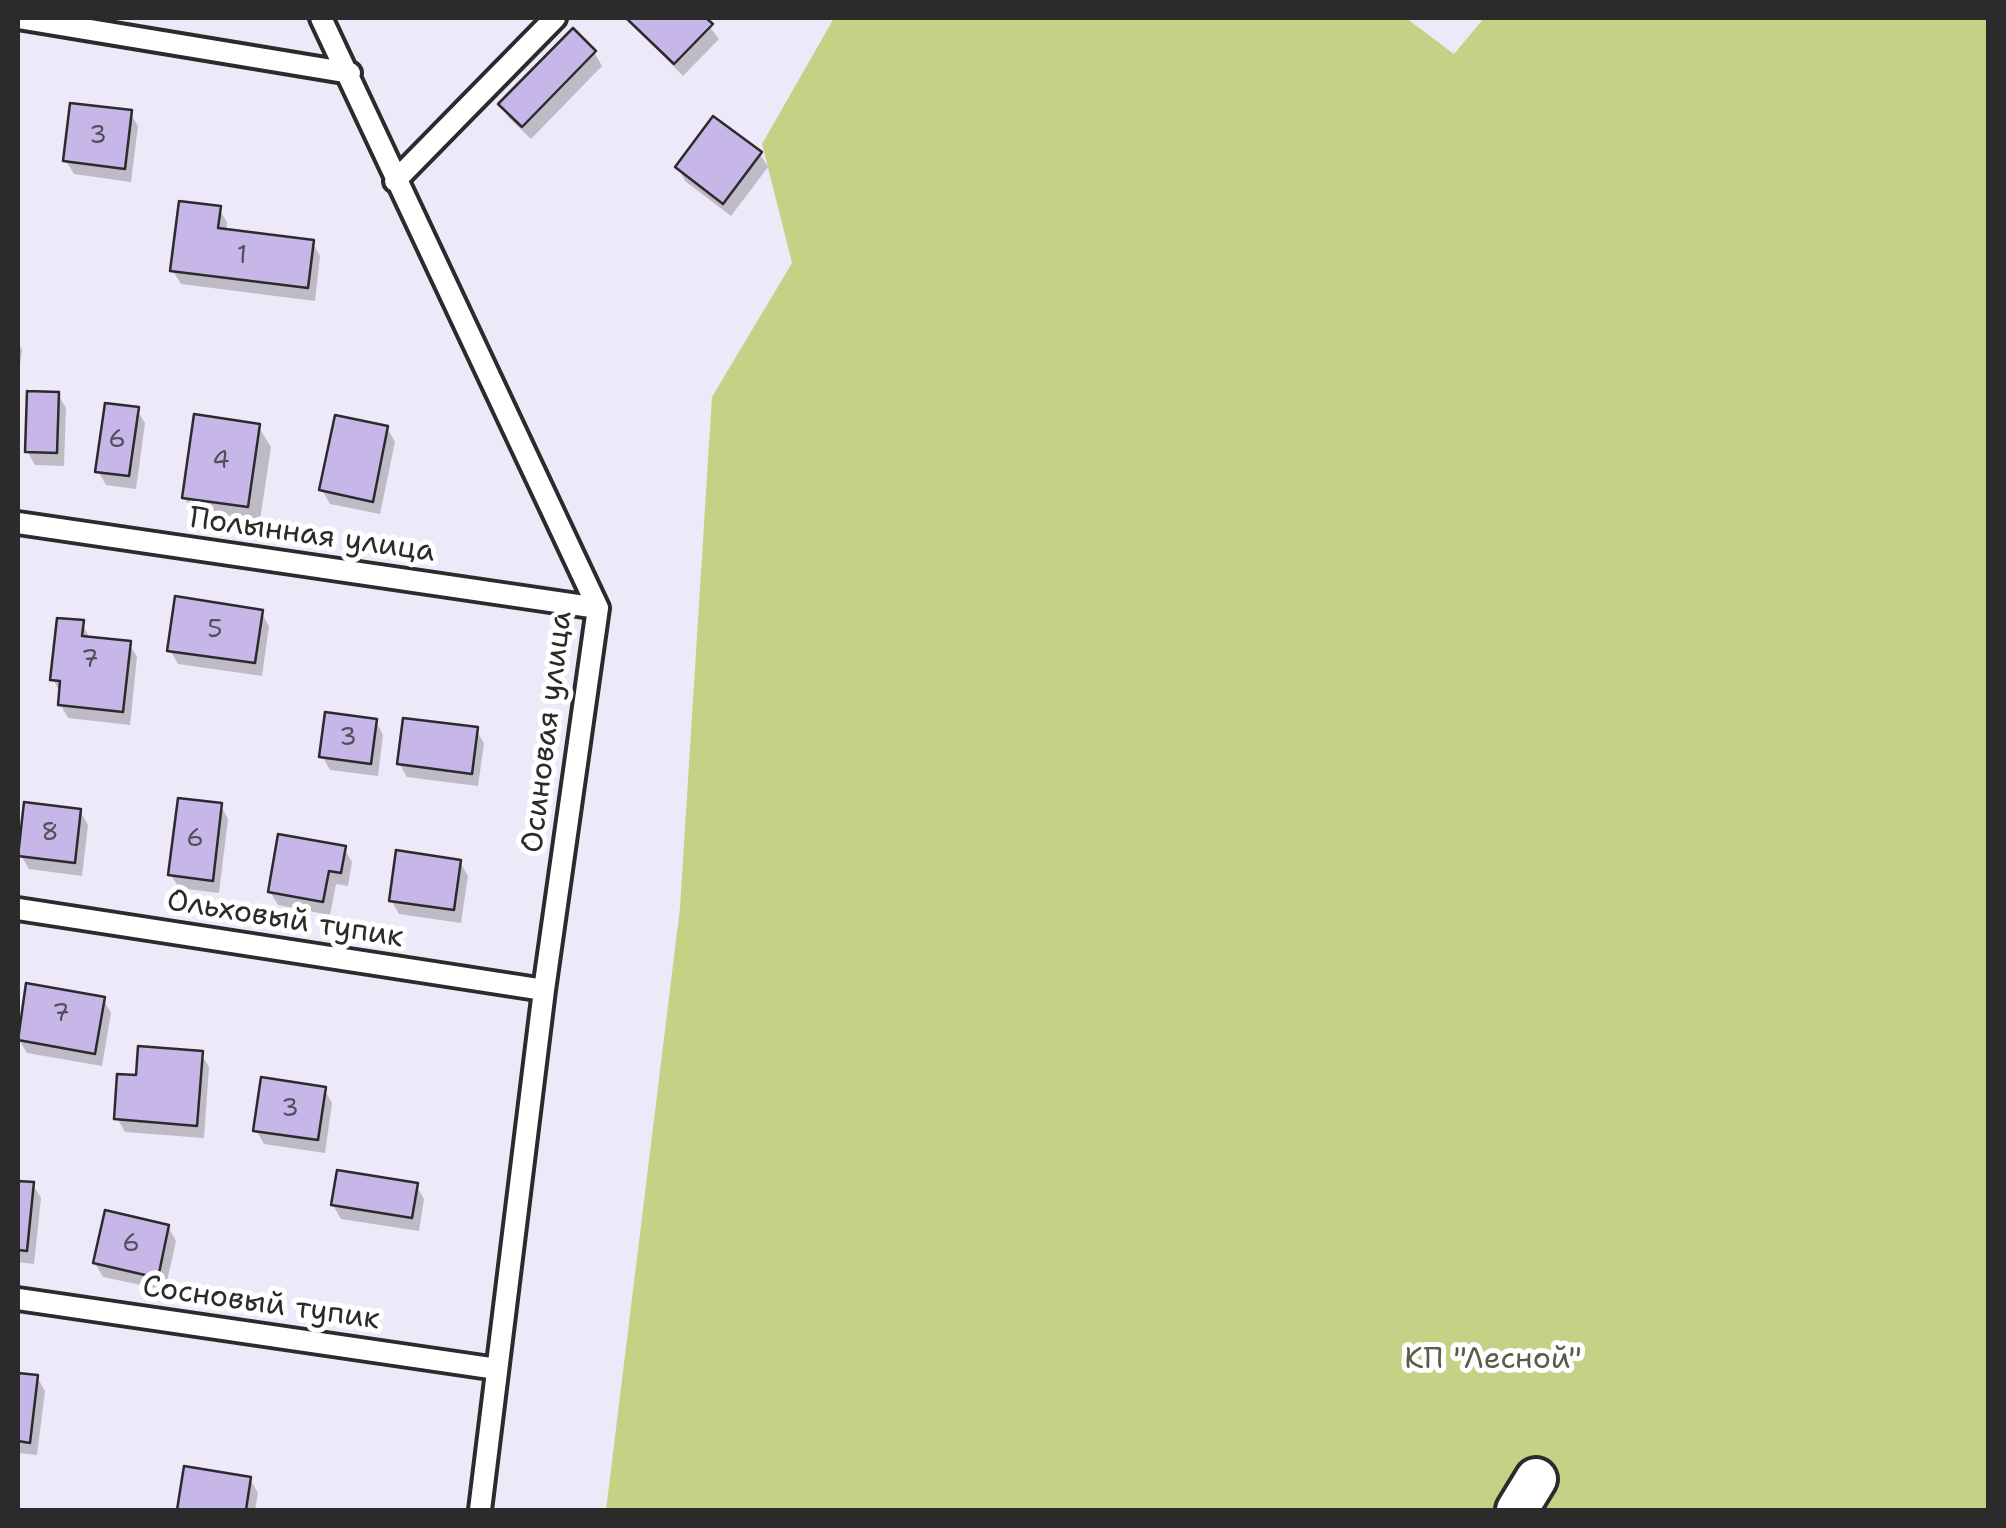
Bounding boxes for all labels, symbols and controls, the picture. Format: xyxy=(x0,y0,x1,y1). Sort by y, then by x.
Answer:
house number: 3 xyxy=(89,121,107,151)
house number: 1 xyxy=(237,241,247,271)
house number: 6 xyxy=(108,425,126,455)
house number: 4 xyxy=(212,446,230,476)
street label: Полынная улица xyxy=(187,501,437,571)
street label: Осиновая улица xyxy=(515,609,581,855)
house number: 5 xyxy=(207,615,223,645)
house number: 7 xyxy=(81,645,99,675)
house number: 3 xyxy=(339,723,357,753)
house number: 8 xyxy=(41,818,59,848)
house number: 6 xyxy=(186,824,204,854)
street label: Ольховый тупик xyxy=(164,884,406,956)
house number: 7 xyxy=(52,999,70,1029)
house number: 3 xyxy=(281,1094,299,1124)
house number: 6 xyxy=(122,1229,140,1259)
street label: Сосновый тупик xyxy=(140,1270,382,1338)
park label: КП "Лесной" xyxy=(1404,1342,1582,1378)

